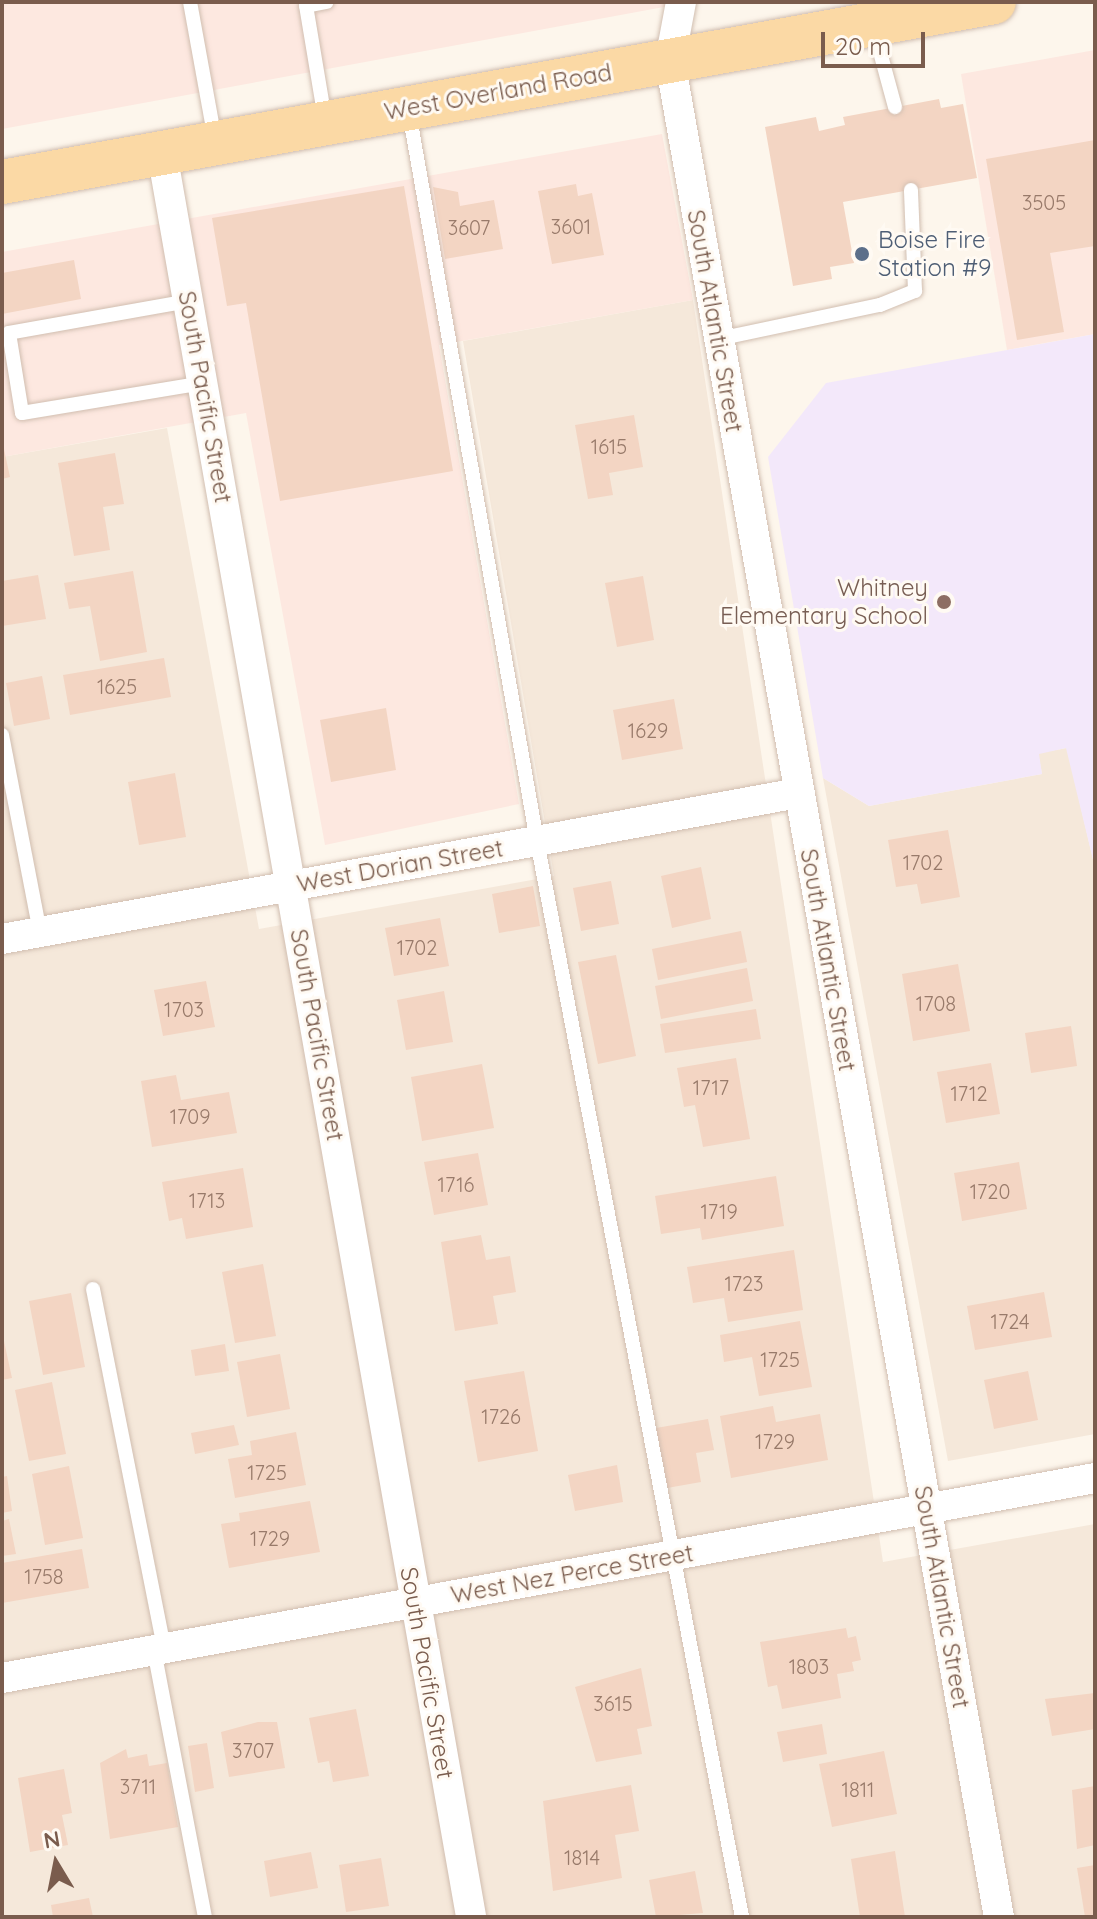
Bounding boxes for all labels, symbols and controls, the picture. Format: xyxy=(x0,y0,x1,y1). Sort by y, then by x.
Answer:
scale bar xyxy=(825,16,929,66)
text: 20 m xyxy=(835,31,891,61)
street label: West Overland Road xyxy=(382,58,614,126)
house number: 3505 xyxy=(1022,190,1066,214)
street label: South Atlantic Street xyxy=(681,208,749,434)
house number: 3601 xyxy=(551,214,591,238)
house number: 3607 xyxy=(448,215,490,239)
place label: Boise Fire Station #9 xyxy=(878,226,991,282)
marker: Boise Fire Station #9 xyxy=(853,245,871,263)
street label: South Pacific Street xyxy=(172,289,238,505)
house number: 1615 xyxy=(591,434,627,458)
place label: Whitney Elementary School xyxy=(720,574,928,630)
marker: Whitney Elementary School xyxy=(935,593,953,611)
house number: 1625 xyxy=(97,674,137,698)
house number: 1629 xyxy=(628,718,668,742)
street label: West Dorian Street xyxy=(294,834,506,898)
street label: South Atlantic Street xyxy=(794,847,862,1073)
house number: 1702 xyxy=(903,850,943,874)
street label: South Pacific Street xyxy=(284,927,350,1143)
house number: 1702 xyxy=(397,935,437,959)
house number: 1708 xyxy=(916,991,956,1015)
house number: 1703 xyxy=(164,997,204,1021)
house number: 1717 xyxy=(693,1075,729,1099)
house number: 1712 xyxy=(950,1081,988,1105)
house number: 1709 xyxy=(170,1104,210,1128)
house number: 1716 xyxy=(438,1172,474,1196)
house number: 1720 xyxy=(970,1179,1010,1203)
house number: 1713 xyxy=(189,1188,225,1212)
house number: 1719 xyxy=(700,1199,738,1223)
house number: 1723 xyxy=(724,1271,764,1295)
house number: 1724 xyxy=(991,1309,1029,1333)
house number: 1725 xyxy=(760,1347,800,1371)
house number: 1726 xyxy=(481,1404,521,1428)
house number: 1729 xyxy=(755,1429,795,1453)
house number: 1725 xyxy=(247,1460,287,1484)
street label: South Atlantic Street xyxy=(908,1484,976,1710)
house number: 1729 xyxy=(250,1526,290,1550)
street label: West Nez Perce Street xyxy=(448,1538,696,1610)
house number: 1758 xyxy=(24,1564,64,1588)
street label: South Pacific Street xyxy=(394,1565,460,1781)
house number: 1803 xyxy=(789,1654,829,1678)
house number: 3615 xyxy=(593,1691,633,1715)
house number: 3707 xyxy=(232,1738,274,1762)
house number: 3711 xyxy=(120,1774,156,1798)
house number: 1811 xyxy=(842,1777,874,1801)
north arrow xyxy=(16,1823,96,1903)
text: N xyxy=(41,1824,62,1855)
house number: 1814 xyxy=(564,1845,600,1869)

